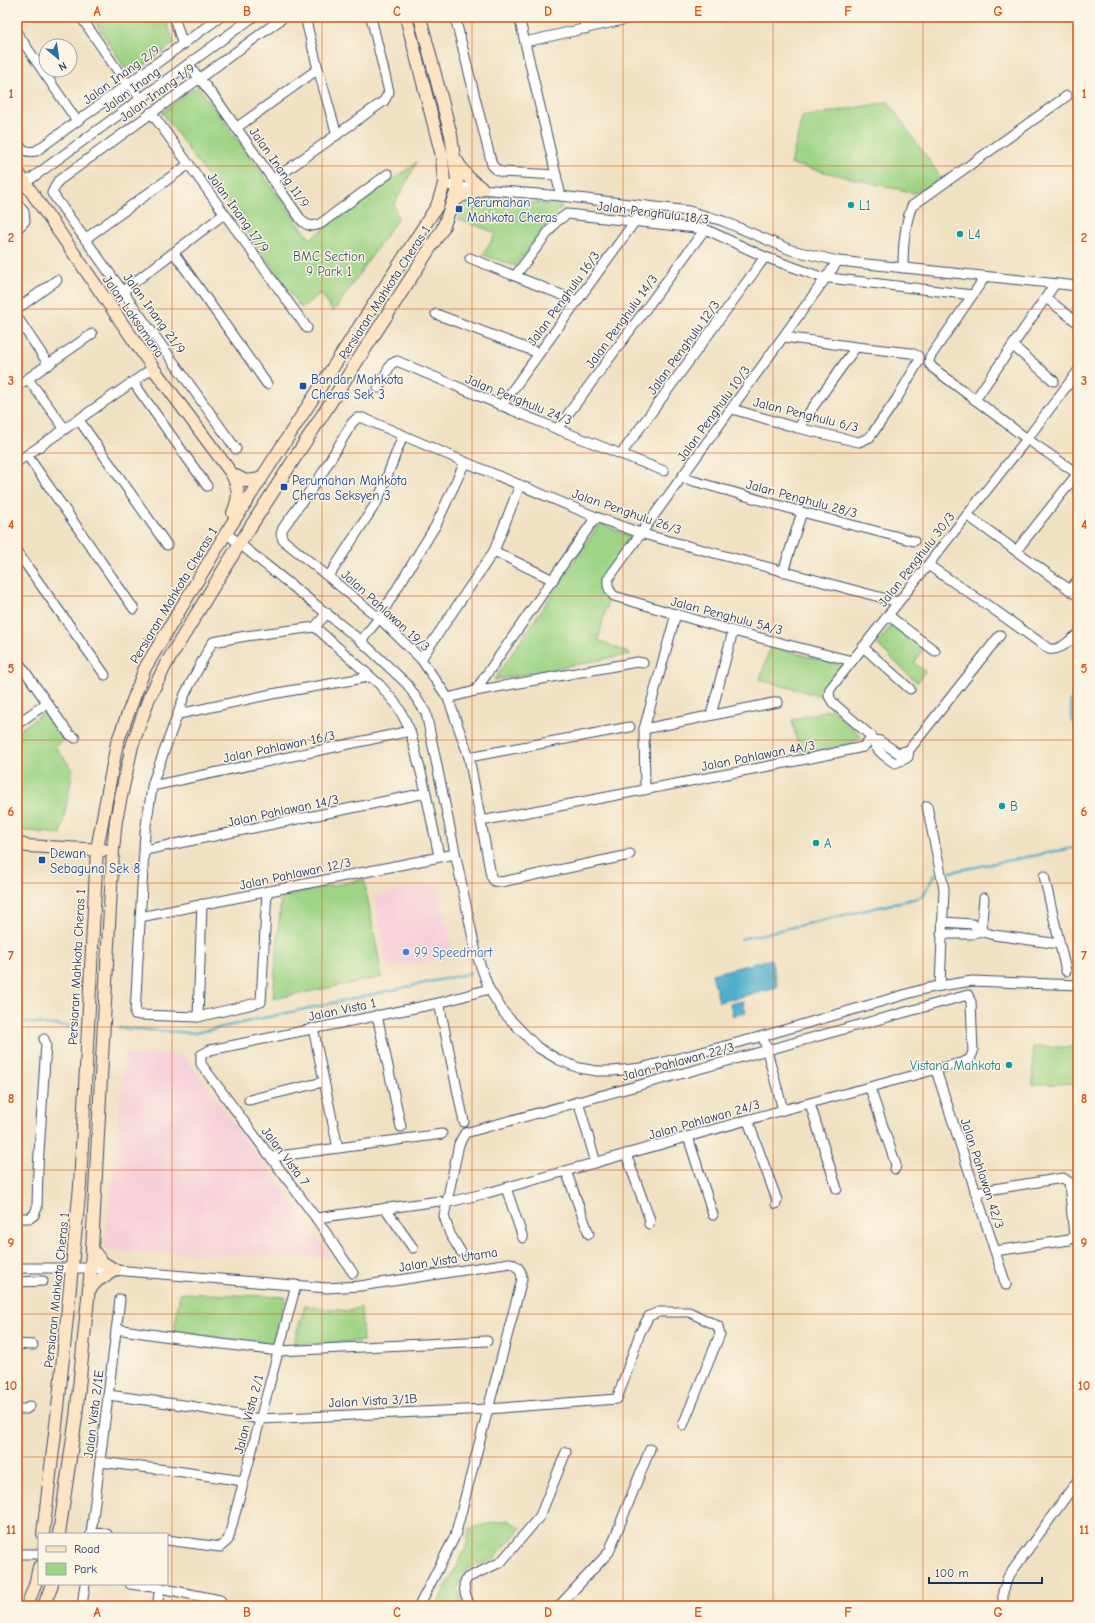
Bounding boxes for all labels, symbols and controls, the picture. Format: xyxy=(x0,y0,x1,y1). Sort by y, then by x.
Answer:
text: A xyxy=(93,4,101,19)
text: B xyxy=(243,4,251,19)
text: C xyxy=(393,4,401,19)
text: D xyxy=(544,4,552,19)
text: E xyxy=(694,4,702,19)
text: F xyxy=(844,4,852,19)
text: G xyxy=(993,4,1003,19)
north arrow xyxy=(38,38,78,78)
street label: Jalan Inang 2/9 xyxy=(80,41,162,107)
text: N xyxy=(56,59,69,74)
street label: Jalan Inang 1/9 xyxy=(117,60,198,125)
street label: Jalan Inang xyxy=(99,63,163,115)
text: 1 xyxy=(8,86,14,101)
text: 1 xyxy=(1081,86,1087,101)
street label: Jalan Inang 11/9 xyxy=(246,124,313,210)
street label: Jalan Inang 17/9 xyxy=(205,169,273,255)
place label: Perumahan Mahkota Cheras xyxy=(467,195,557,225)
street label: Jalan Penghulu 18/3 xyxy=(596,198,710,227)
place label: L1 xyxy=(859,198,871,213)
marker: L1 xyxy=(846,200,856,210)
marker: Perumahan Mahkota Cheras xyxy=(454,204,464,214)
street label: Persiaran Mahkota Cheras 1 xyxy=(336,223,433,362)
place label: L4 xyxy=(968,227,981,242)
marker: L4 xyxy=(955,229,965,239)
text: 2 xyxy=(8,230,14,245)
text: 2 xyxy=(1081,230,1087,245)
street label: Jalan Penghulu 16/3 xyxy=(524,248,603,348)
park label: BMC Section 9 Park 1 xyxy=(293,249,365,279)
street label: Jalan Inang 21/9 xyxy=(120,270,189,356)
street label: Jalan Laksamana xyxy=(100,272,167,360)
street label: Jalan Penghulu 14/3 xyxy=(582,272,660,371)
street label: Jalan Penghulu 12/3 xyxy=(644,297,723,397)
street label: Jalan Penghulu 10/3 xyxy=(674,363,753,464)
street label: Jalan Penghulu 24/3 xyxy=(463,371,574,428)
place label: Bandar Mahkota Cheras Sek 3 xyxy=(311,372,403,402)
text: 3 xyxy=(8,373,14,388)
text: 3 xyxy=(1081,373,1087,388)
marker: Bandar Mahkota Cheras Sek 3 xyxy=(298,381,308,391)
street label: Jalan Penghulu 6/3 xyxy=(752,394,860,435)
place label: Perumahan Mahkota Cheras Seksyen 3 xyxy=(292,473,407,503)
street label: Jalan Penghulu 28/3 xyxy=(745,476,859,521)
marker: Perumahan Mahkota Cheras Seksyen 3 xyxy=(279,482,289,492)
street label: Jalan Penghulu 26/3 xyxy=(570,486,683,537)
street label: Jalan Penghulu 30/3 xyxy=(875,509,958,609)
text: 4 xyxy=(8,517,14,532)
text: 4 xyxy=(1081,517,1087,532)
street label: Persiaran Mahkota Cheras 1 xyxy=(127,524,220,666)
street label: Jalan Pahlawan 19/3 xyxy=(338,567,433,654)
street label: Jalan Penghulu 5A/3 xyxy=(669,593,785,638)
text: 5 xyxy=(8,661,15,676)
text: 5 xyxy=(1081,661,1088,676)
street label: Jalan Pahlawan 16/3 xyxy=(222,727,336,766)
street label: Jalan Pahlawan 4A/3 xyxy=(700,737,816,774)
street label: Jalan Pahlawan 14/3 xyxy=(226,791,340,830)
place label: B xyxy=(1010,799,1018,814)
marker: B xyxy=(997,801,1007,811)
text: 6 xyxy=(8,804,15,819)
text: 6 xyxy=(1081,804,1088,819)
place label: A xyxy=(824,836,832,851)
marker: A xyxy=(811,838,821,848)
place label: Dewan Sebaguna Sek 8 xyxy=(50,846,140,876)
street label: Jalan Pahlawan 12/3 xyxy=(238,854,352,893)
marker: Dewan Sebaguna Sek 8 xyxy=(37,855,47,865)
street label: Persiaran Mahkota Cheras 1 xyxy=(65,889,88,1045)
place label: 99 Speedmart xyxy=(414,945,494,960)
marker: 99 Speedmart xyxy=(401,947,411,957)
text: 7 xyxy=(8,948,14,963)
text: 7 xyxy=(1081,948,1087,963)
street label: Jalan Vista 1 xyxy=(307,995,377,1024)
street label: Jalan Pahlawan 22/3 xyxy=(620,1039,736,1084)
place label: Vistana Mahkota xyxy=(910,1058,1001,1073)
marker: Vistana Mahkota xyxy=(1004,1060,1014,1070)
text: 8 xyxy=(8,1091,14,1106)
text: 8 xyxy=(1081,1091,1087,1106)
street label: Jalan Pahlawan 24/3 xyxy=(647,1096,761,1143)
street label: Jalan Pahlawan 42/3 xyxy=(958,1116,1007,1230)
street label: Jalan Vista 7 xyxy=(259,1124,313,1189)
street label: Persiaran Mahkota Cheras 1 xyxy=(41,1212,72,1369)
text: 9 xyxy=(8,1235,15,1250)
text: 9 xyxy=(1081,1235,1088,1250)
street label: Jalan Vista Utama xyxy=(398,1244,499,1275)
street label: Jalan Vista 2/1E xyxy=(81,1369,106,1459)
street label: Jalan Vista 2/1 xyxy=(231,1373,266,1455)
text: 10 xyxy=(5,1378,17,1393)
text: 10 xyxy=(1078,1378,1090,1393)
street label: Jalan Vista 3/1B xyxy=(328,1391,418,1410)
text: 11 xyxy=(6,1522,16,1537)
text: 11 xyxy=(1079,1522,1089,1537)
legend xyxy=(38,1533,168,1585)
text: Road xyxy=(74,1542,100,1556)
scale bar xyxy=(929,1559,1042,1585)
text: Park xyxy=(74,1562,97,1576)
text: 100 m xyxy=(935,1566,968,1580)
text: A xyxy=(93,1605,101,1620)
text: B xyxy=(243,1605,251,1620)
text: C xyxy=(393,1605,401,1620)
text: D xyxy=(544,1605,552,1620)
text: E xyxy=(694,1605,702,1620)
text: F xyxy=(844,1605,852,1620)
text: G xyxy=(993,1605,1003,1620)

